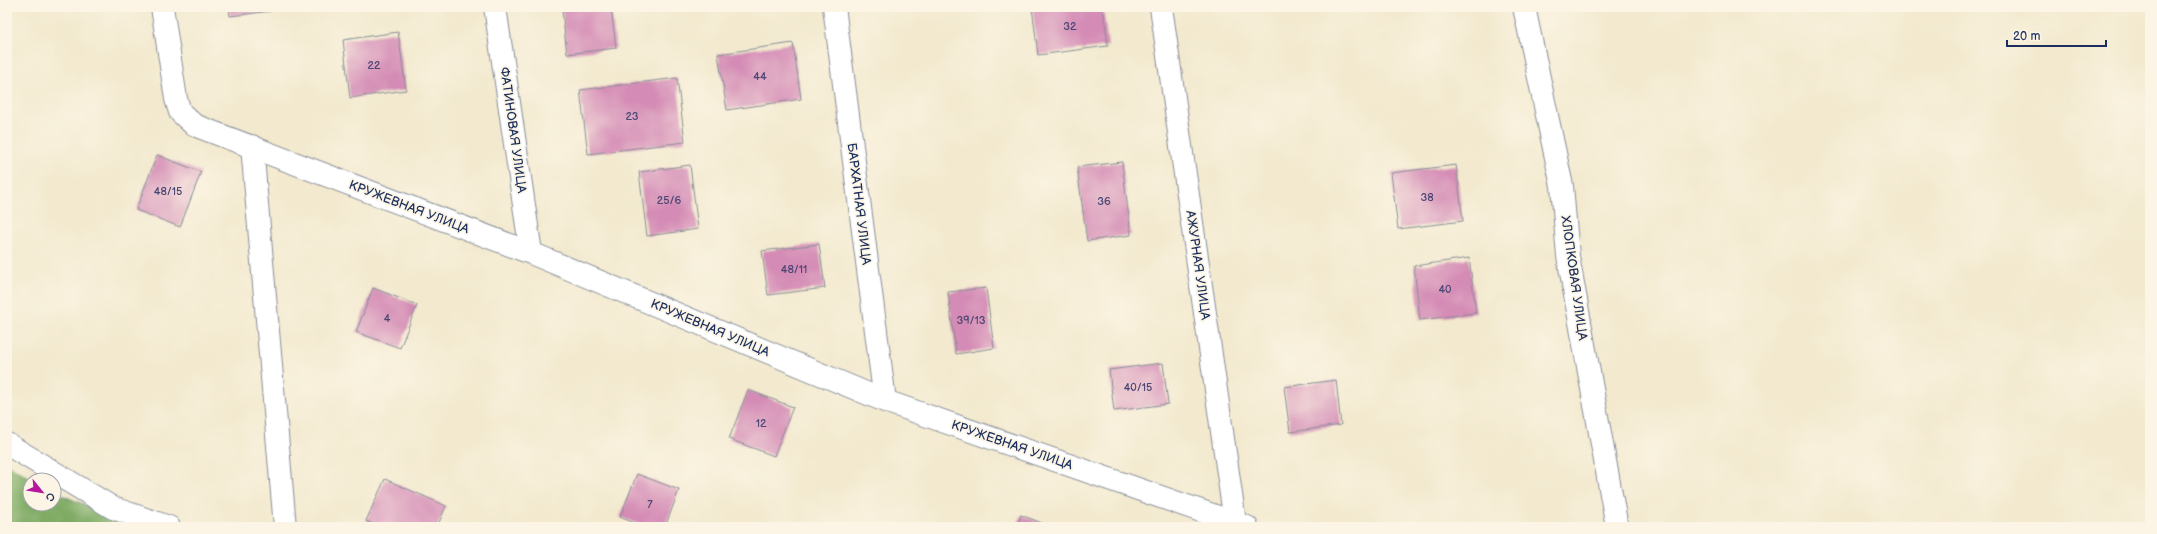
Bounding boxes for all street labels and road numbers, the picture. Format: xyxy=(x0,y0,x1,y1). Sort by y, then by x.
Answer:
street label: ФАТИНОВАЯ УЛИЦА xyxy=(496,66,530,194)
street label: БАРХАТНАЯ УЛИЦА xyxy=(844,142,874,266)
street label: КРУЖЕВНАЯ УЛИЦА xyxy=(347,177,472,237)
street label: АЖУРНАЯ УЛИЦА xyxy=(1182,208,1214,321)
street label: ХЛОПКОВАЯ УЛИЦА xyxy=(1557,215,1591,341)
street label: КРУЖЕВНАЯ УЛИЦА xyxy=(648,296,772,360)
street label: КРУЖЕВНАЯ УЛИЦА xyxy=(949,417,1075,473)

